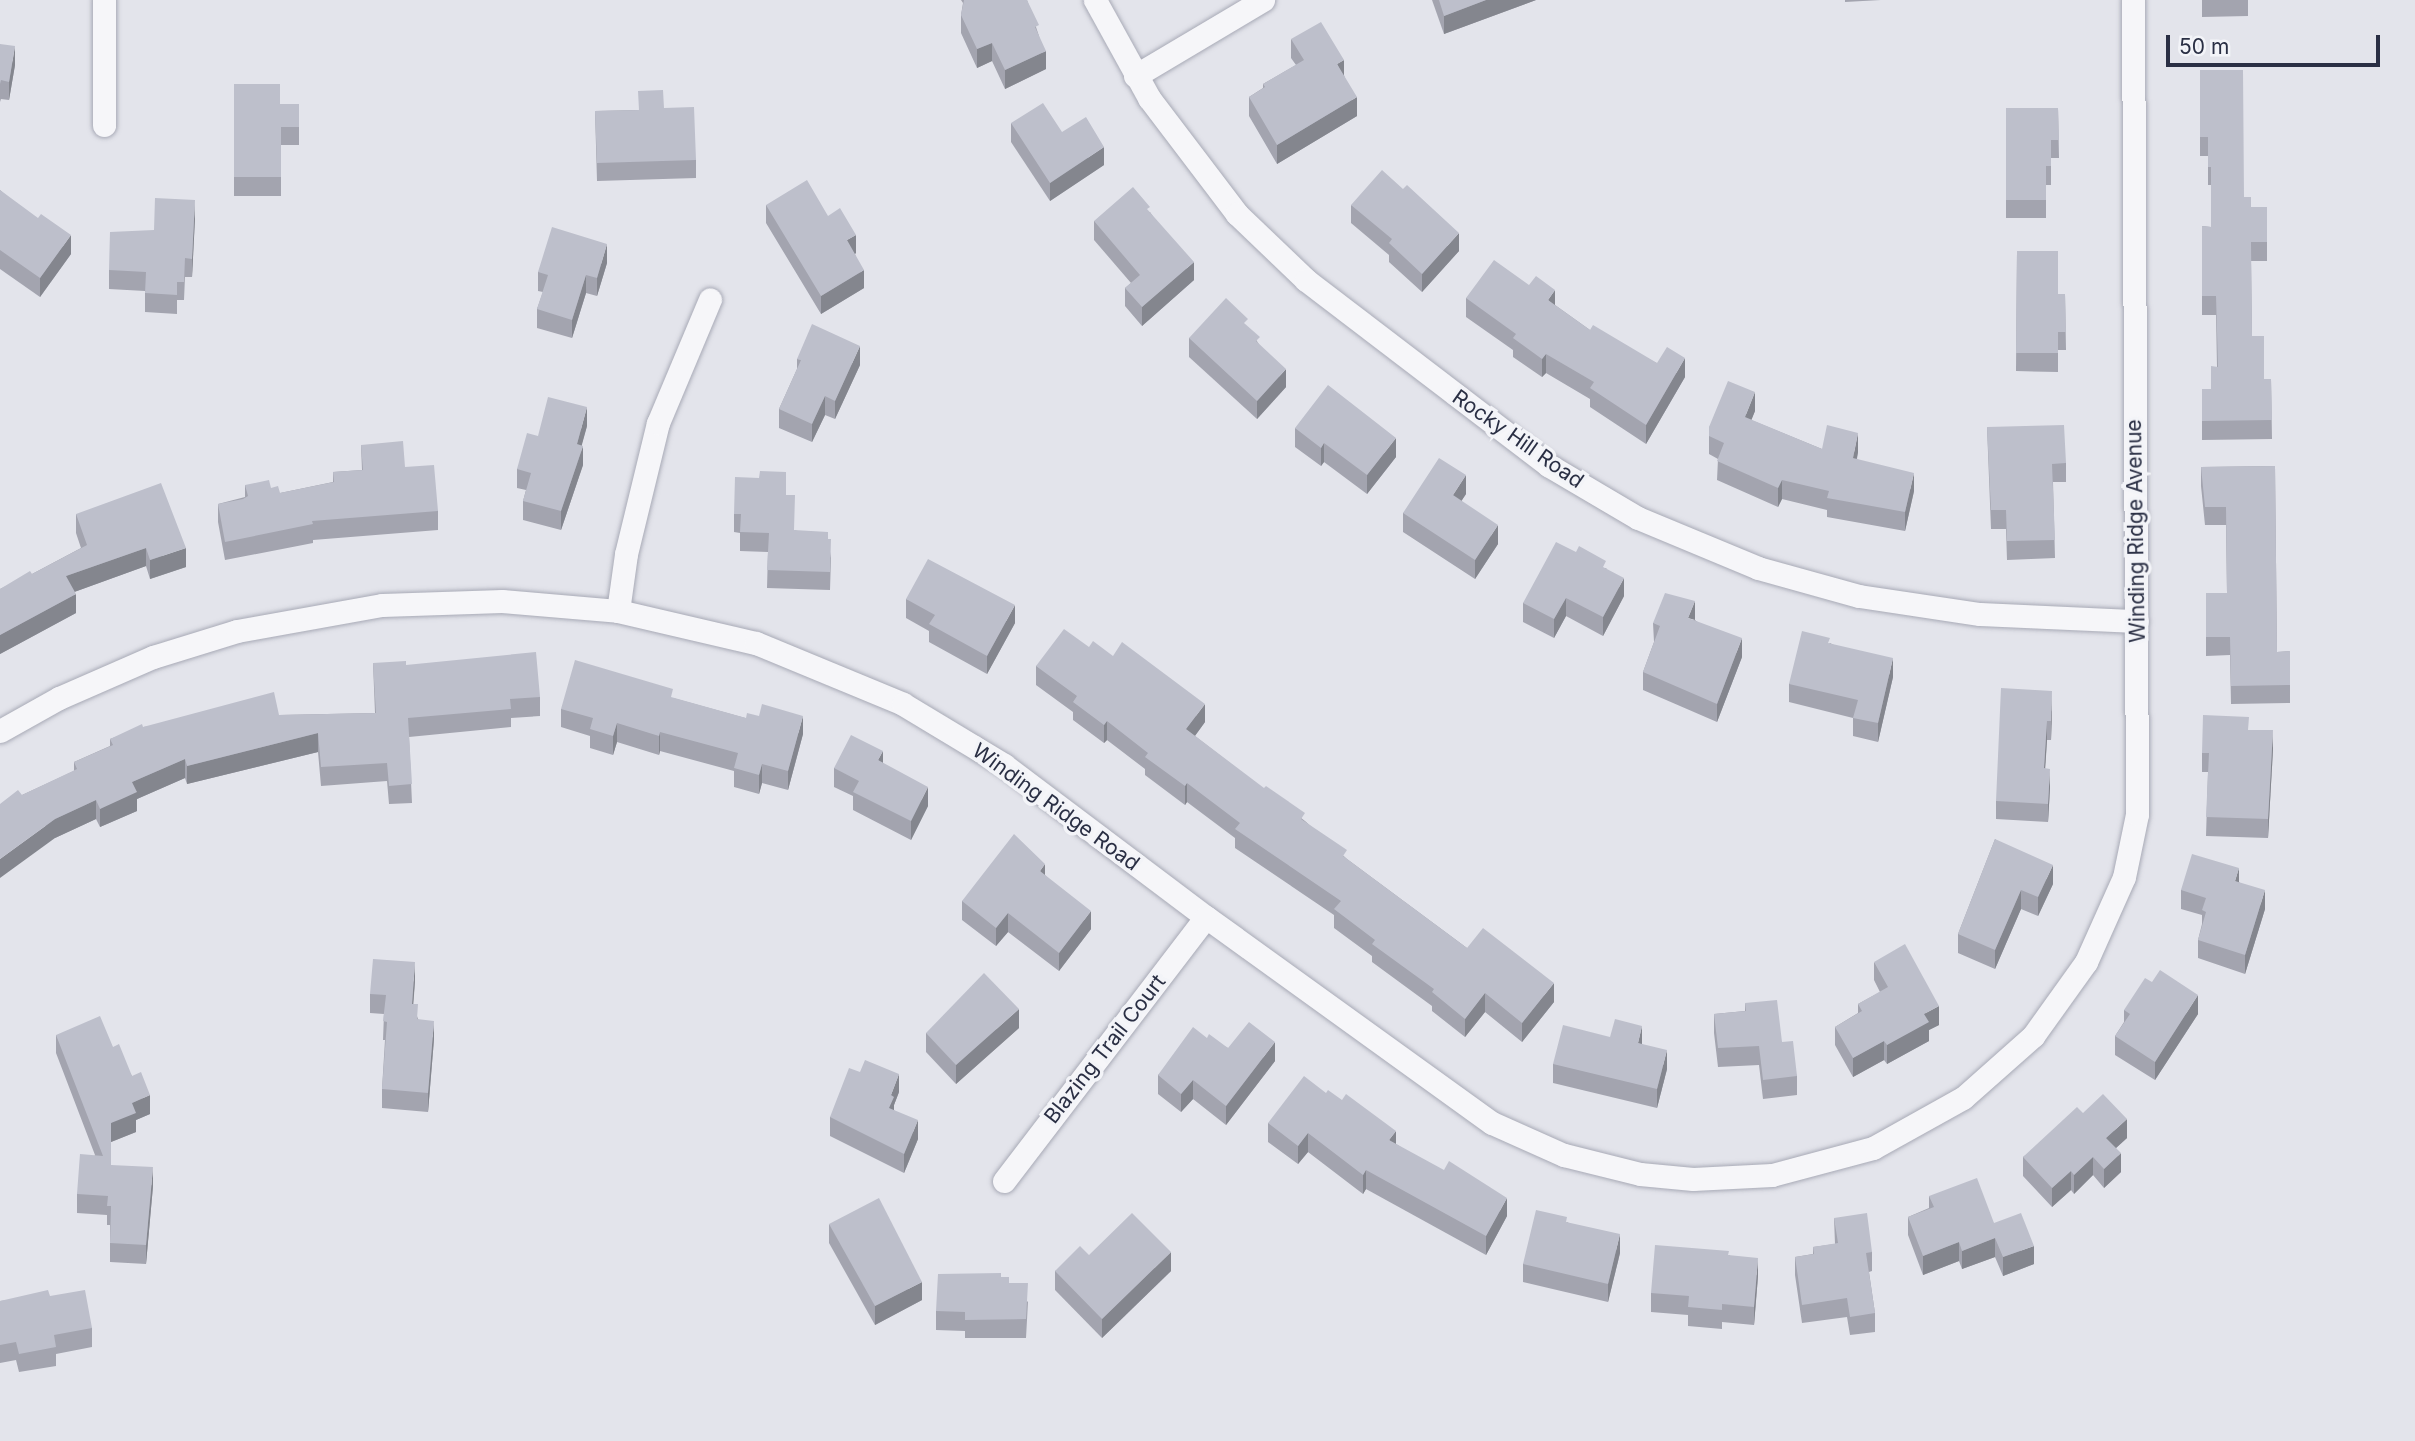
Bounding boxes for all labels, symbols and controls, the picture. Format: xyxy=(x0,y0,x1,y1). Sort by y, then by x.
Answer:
scale bar xyxy=(2170,21,2384,65)
text: 50 m xyxy=(2179,34,2229,59)
street label: Rocky Hill Road xyxy=(1448,384,1588,494)
street label: Winding Ridge Avenue xyxy=(2121,419,2151,643)
street label: Winding Ridge Road xyxy=(968,738,1144,876)
street label: Blazing Trail Court xyxy=(1039,969,1171,1129)

